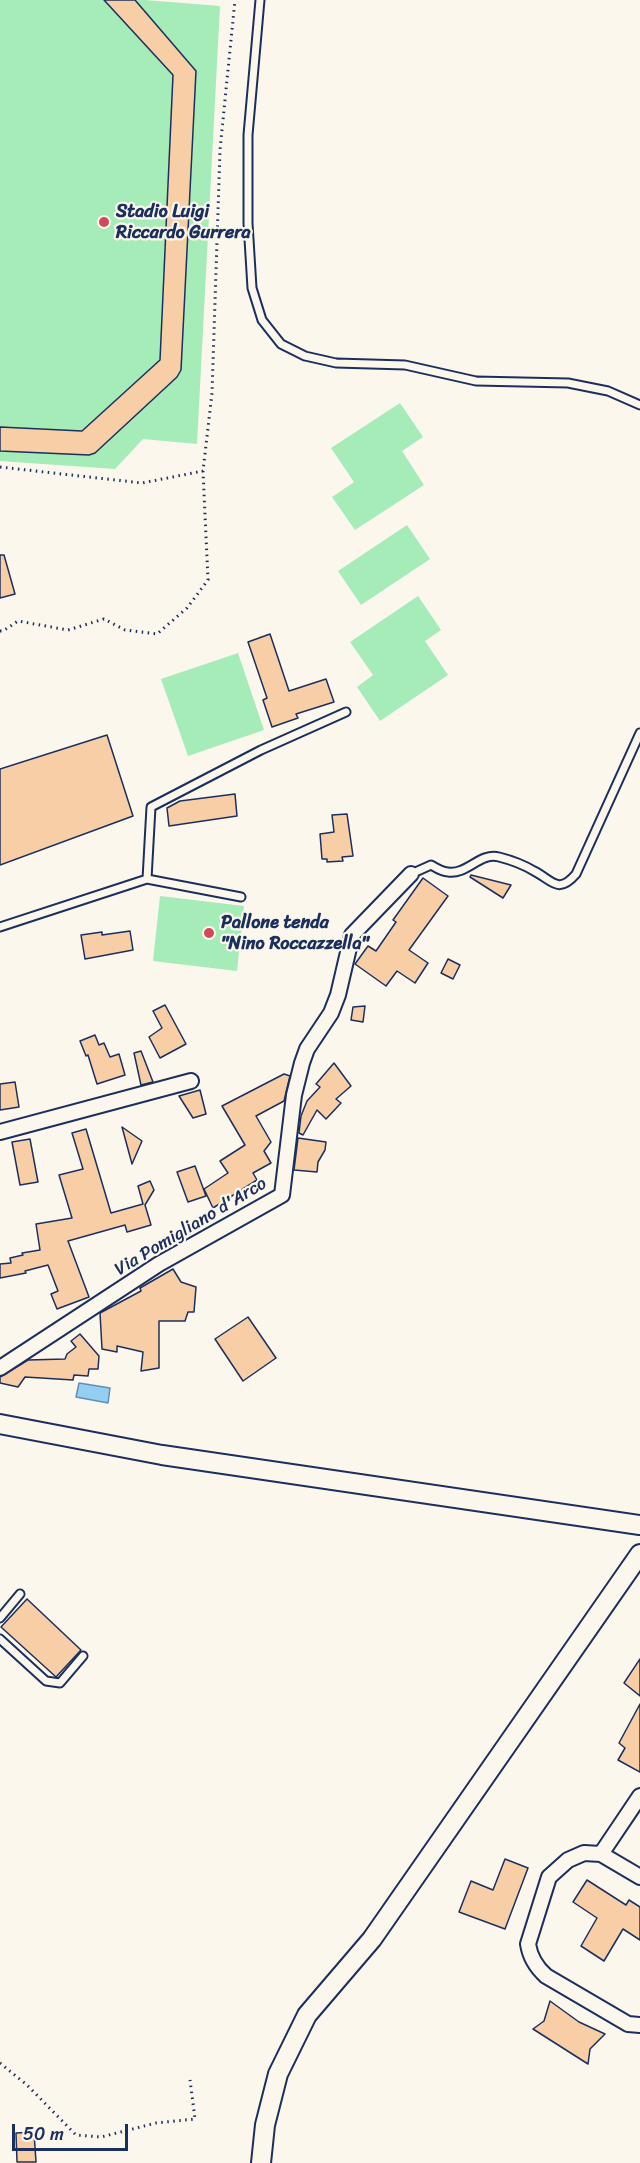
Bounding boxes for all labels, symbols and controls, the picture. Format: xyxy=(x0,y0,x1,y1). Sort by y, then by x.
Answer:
place label: Stadio Luigi Riccardo Gurrera xyxy=(116,201,251,244)
marker: Stadio Luigi Riccardo Gurrera xyxy=(97,215,111,229)
place label: Pallone tenda "Nino Roccazzella" xyxy=(221,912,369,954)
marker: Pallone tenda "Nino Roccazzella" xyxy=(202,926,216,940)
street label: Via Pomigliano d'Arco xyxy=(111,1173,271,1281)
scale bar xyxy=(15,2112,130,2150)
text: 50 m xyxy=(23,2118,64,2150)

